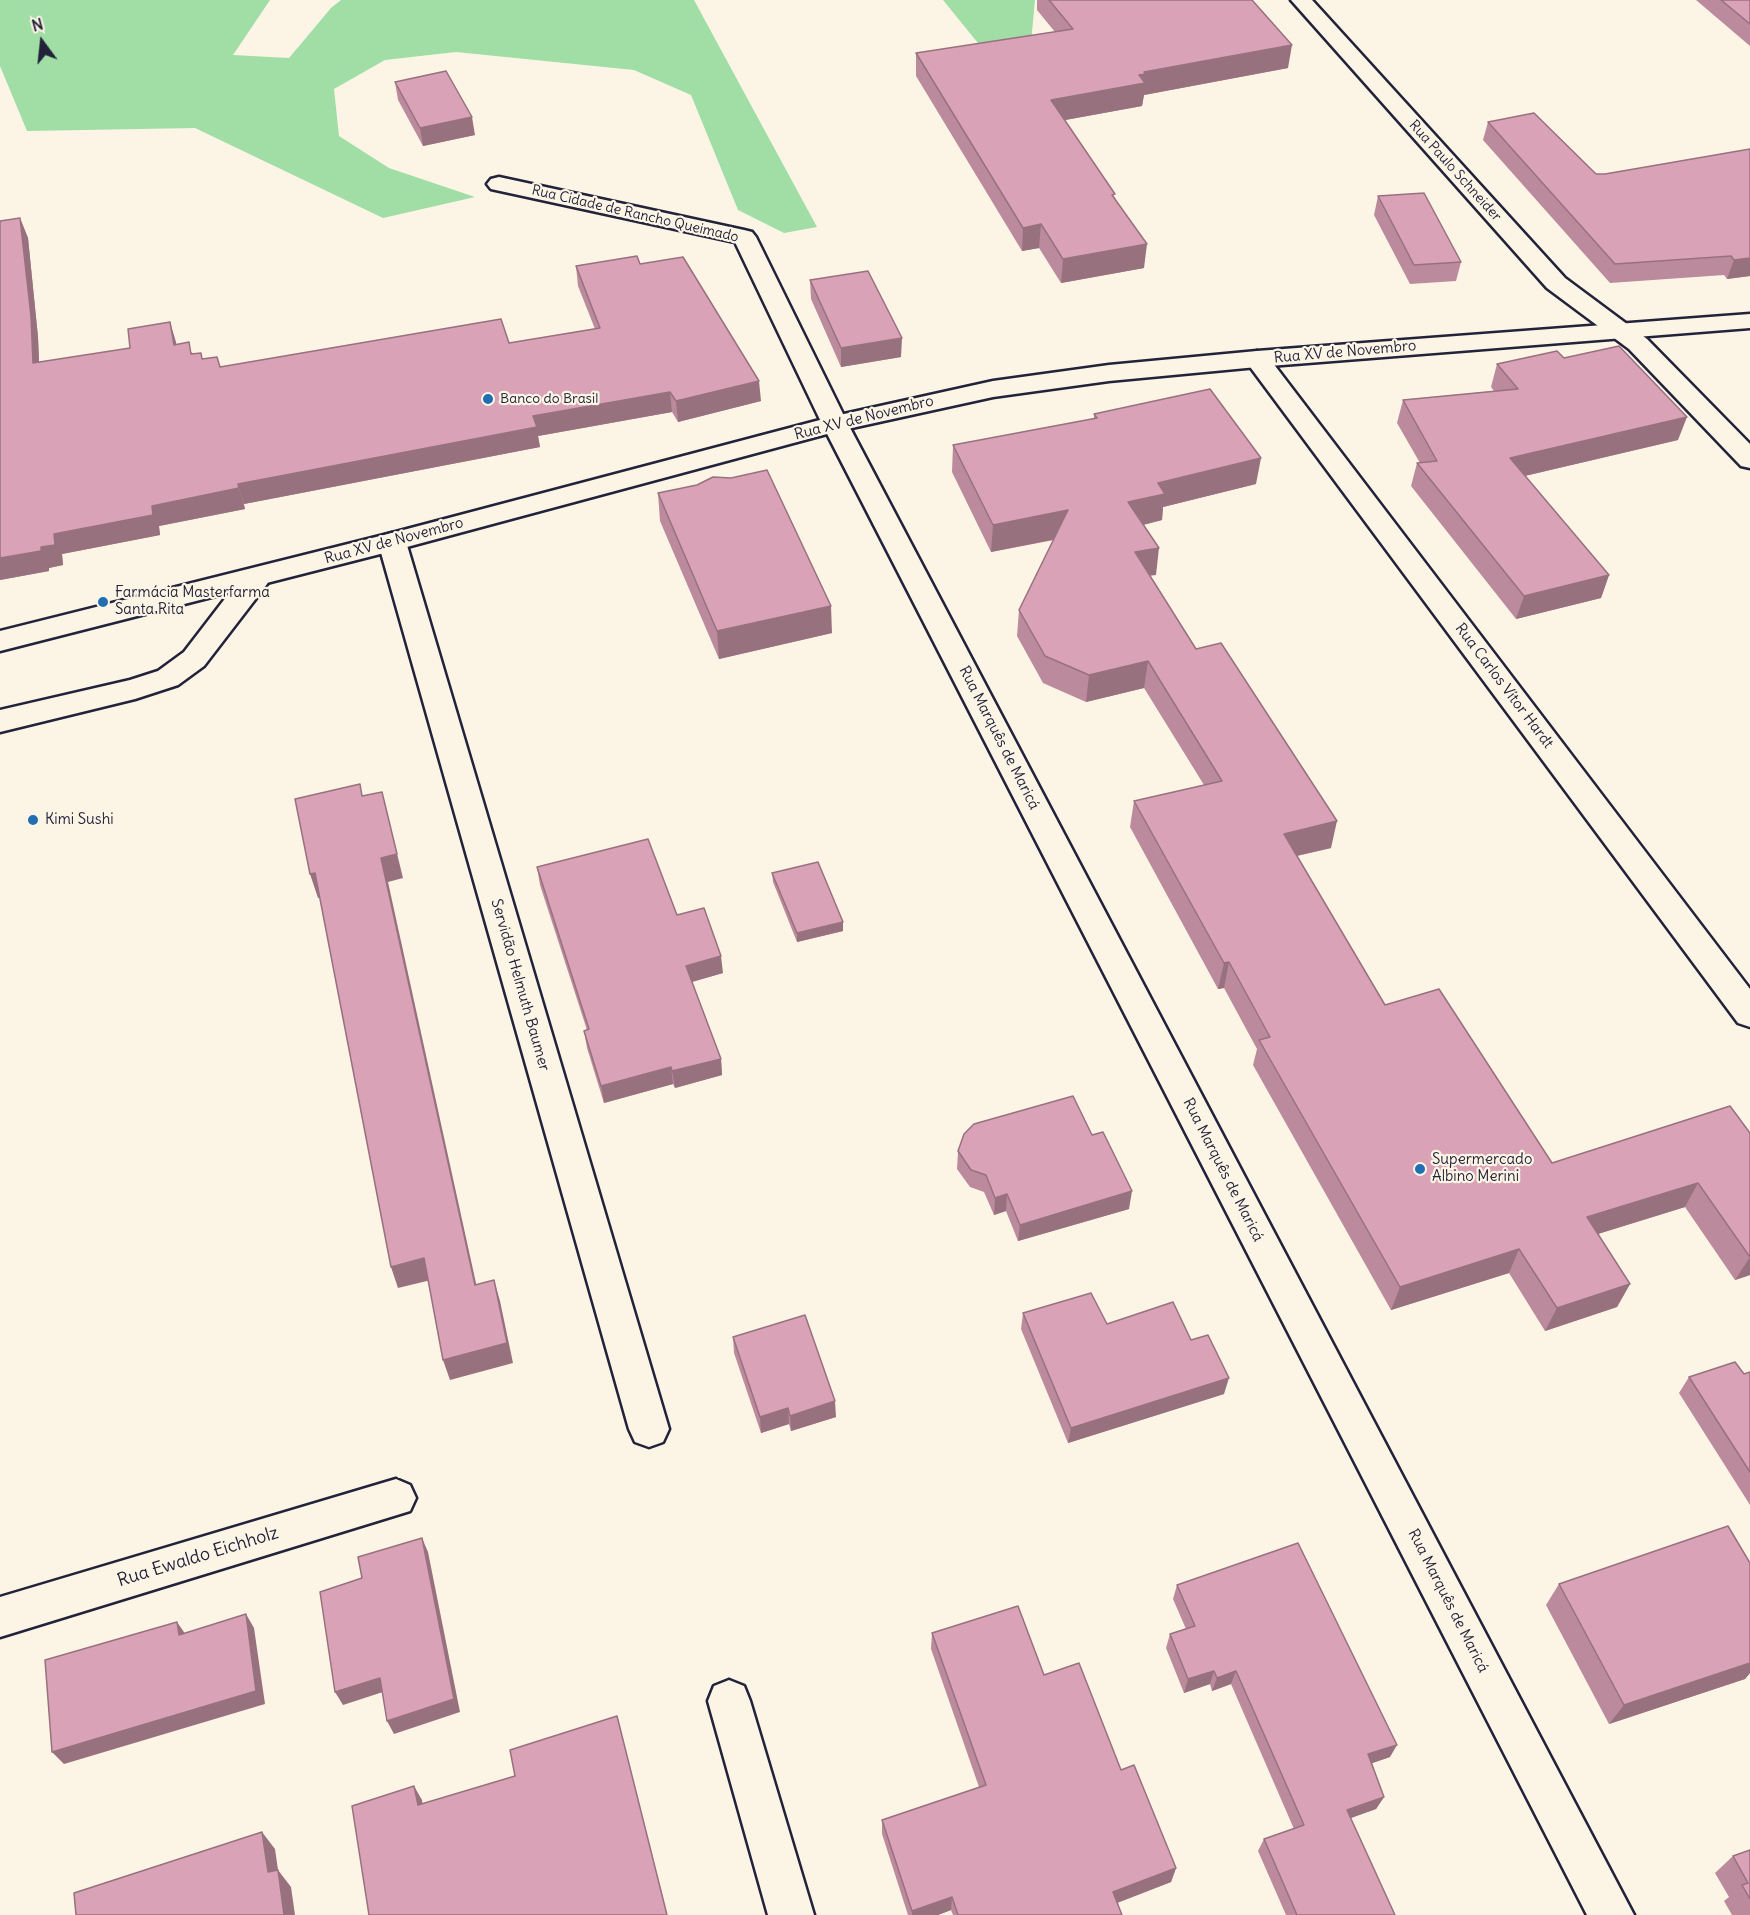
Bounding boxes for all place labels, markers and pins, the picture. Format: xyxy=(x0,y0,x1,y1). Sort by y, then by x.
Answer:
place label: Banco do Brasil xyxy=(500,391,598,407)
marker: Banco do Brasil xyxy=(481,392,495,406)
place label: Farmácia Masterfarma Santa Rita xyxy=(115,584,270,619)
marker: Farmácia Masterfarma Santa Rita xyxy=(96,595,110,609)
place label: Kimi Sushi xyxy=(45,811,114,829)
marker: Kimi Sushi xyxy=(26,813,40,827)
place label: Supermercado Albino Merini xyxy=(1432,1151,1532,1186)
marker: Supermercado Albino Merini xyxy=(1413,1162,1427,1176)

